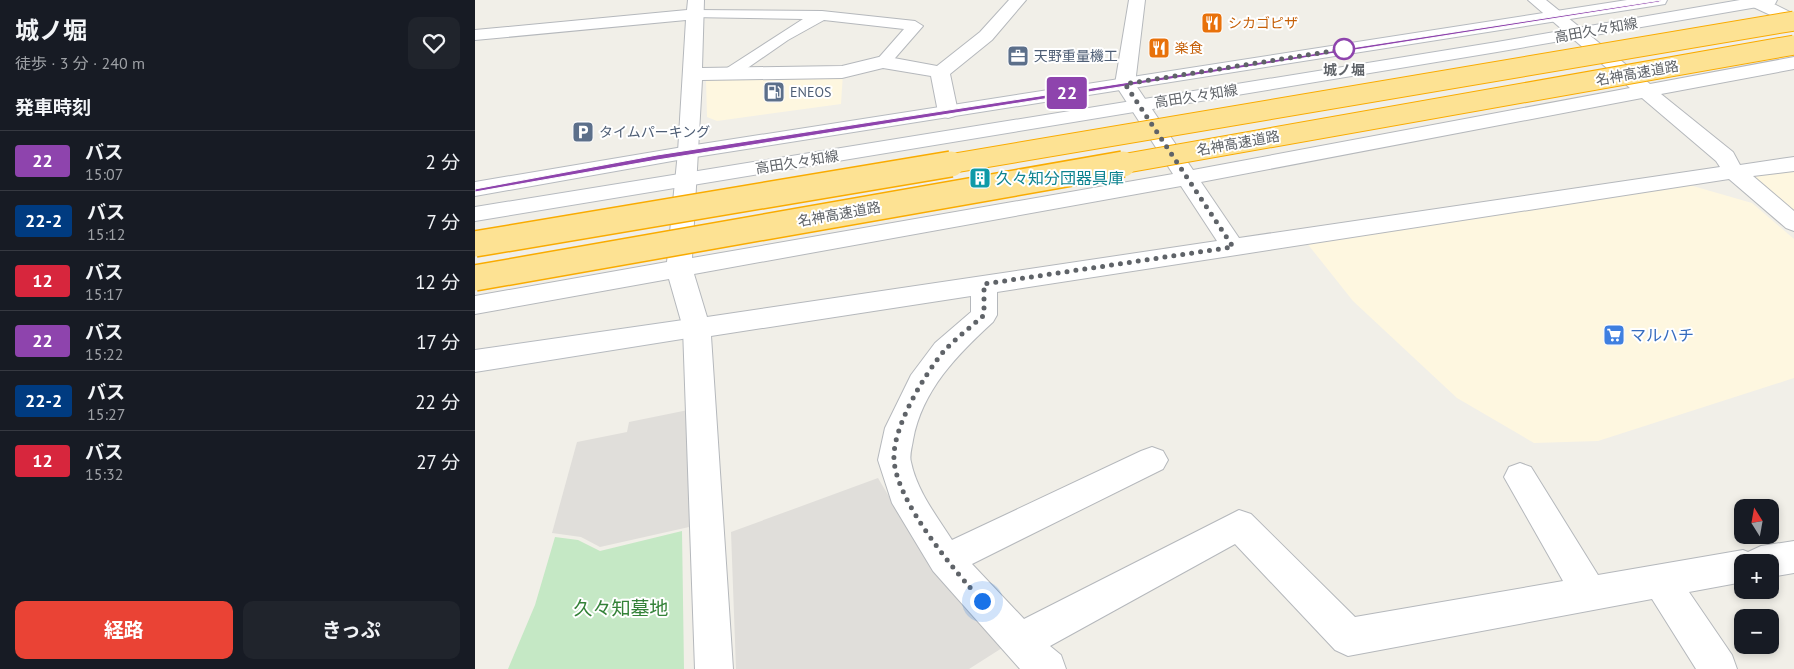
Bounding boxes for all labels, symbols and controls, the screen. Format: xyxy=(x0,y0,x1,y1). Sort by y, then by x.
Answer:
restaurant icon: シカゴピザ xyxy=(1200,11,1224,35)
place label: シカゴピザ xyxy=(1228,14,1298,32)
street label: 高田久々知線 xyxy=(1553,14,1639,46)
text: 城ノ堀 xyxy=(15,15,87,46)
button: heart xyxy=(408,17,460,69)
restaurant icon: 楽食 xyxy=(1147,36,1171,60)
marker: 城ノ堀 xyxy=(1333,38,1355,60)
place label: 楽食 xyxy=(1175,39,1203,57)
office icon: 天野重量機工 xyxy=(1006,44,1030,68)
place label: 天野重量機工 xyxy=(1034,47,1118,65)
text: 徒歩 · 3 分 · 240 m xyxy=(15,53,145,73)
street label: 名神高速道路 xyxy=(1594,57,1680,89)
place label: 城ノ堀 xyxy=(1323,61,1365,79)
line badge: 22 xyxy=(1045,77,1089,109)
fuel station icon: ENEOS xyxy=(762,80,786,104)
text: 22 xyxy=(1057,81,1077,104)
street label: 高田久々知線 xyxy=(1153,81,1239,111)
place label: ENEOS xyxy=(790,83,831,101)
text: 発車時刻 xyxy=(15,95,91,119)
parking icon: タイムパーキング xyxy=(571,120,595,144)
place label: タイムパーキング xyxy=(599,123,710,141)
street label: 名神高速道路 xyxy=(1195,127,1281,159)
text: バス xyxy=(85,140,123,164)
street label: 高田久々知線 xyxy=(754,147,840,177)
text: 22 xyxy=(32,149,53,172)
text: 2 分 xyxy=(426,150,460,174)
text: 15:07 xyxy=(85,164,123,184)
building icon: 久々知分団器具庫 xyxy=(968,166,992,190)
place label: 久々知分団器具庫 xyxy=(996,168,1124,188)
street label: 名神高速道路 xyxy=(796,198,882,230)
text: バス xyxy=(87,200,125,224)
text: 22-2 xyxy=(25,209,62,232)
text: 7 分 xyxy=(427,210,460,234)
text: 15:12 xyxy=(87,224,126,244)
text: バス xyxy=(85,260,123,284)
text: 12 xyxy=(32,269,53,292)
text: 12 分 xyxy=(415,270,460,294)
text: 15:17 xyxy=(85,284,123,304)
text: バス xyxy=(85,320,123,344)
supermarket icon: マルハチ xyxy=(1602,323,1626,347)
place label: マルハチ xyxy=(1630,325,1694,345)
text: 22 xyxy=(32,329,53,352)
text: 17 分 xyxy=(416,330,460,354)
text: 15:22 xyxy=(85,344,123,364)
text: バス xyxy=(87,380,125,404)
text: 22-2 xyxy=(25,389,62,412)
text: 22 分 xyxy=(415,390,460,414)
text: 15:27 xyxy=(87,404,126,424)
text: バス xyxy=(85,440,123,464)
text: 12 xyxy=(32,449,53,472)
text: 27 分 xyxy=(416,450,460,474)
text: 15:32 xyxy=(85,464,123,484)
north arrow xyxy=(1734,499,1779,544)
map controls xyxy=(1734,499,1779,654)
button: + xyxy=(1734,554,1779,599)
your location xyxy=(970,589,995,614)
park label: 久々知墓地 xyxy=(573,596,669,620)
button: 経路 xyxy=(15,601,233,659)
button: きっぷ xyxy=(243,601,460,659)
button: − xyxy=(1734,609,1779,654)

